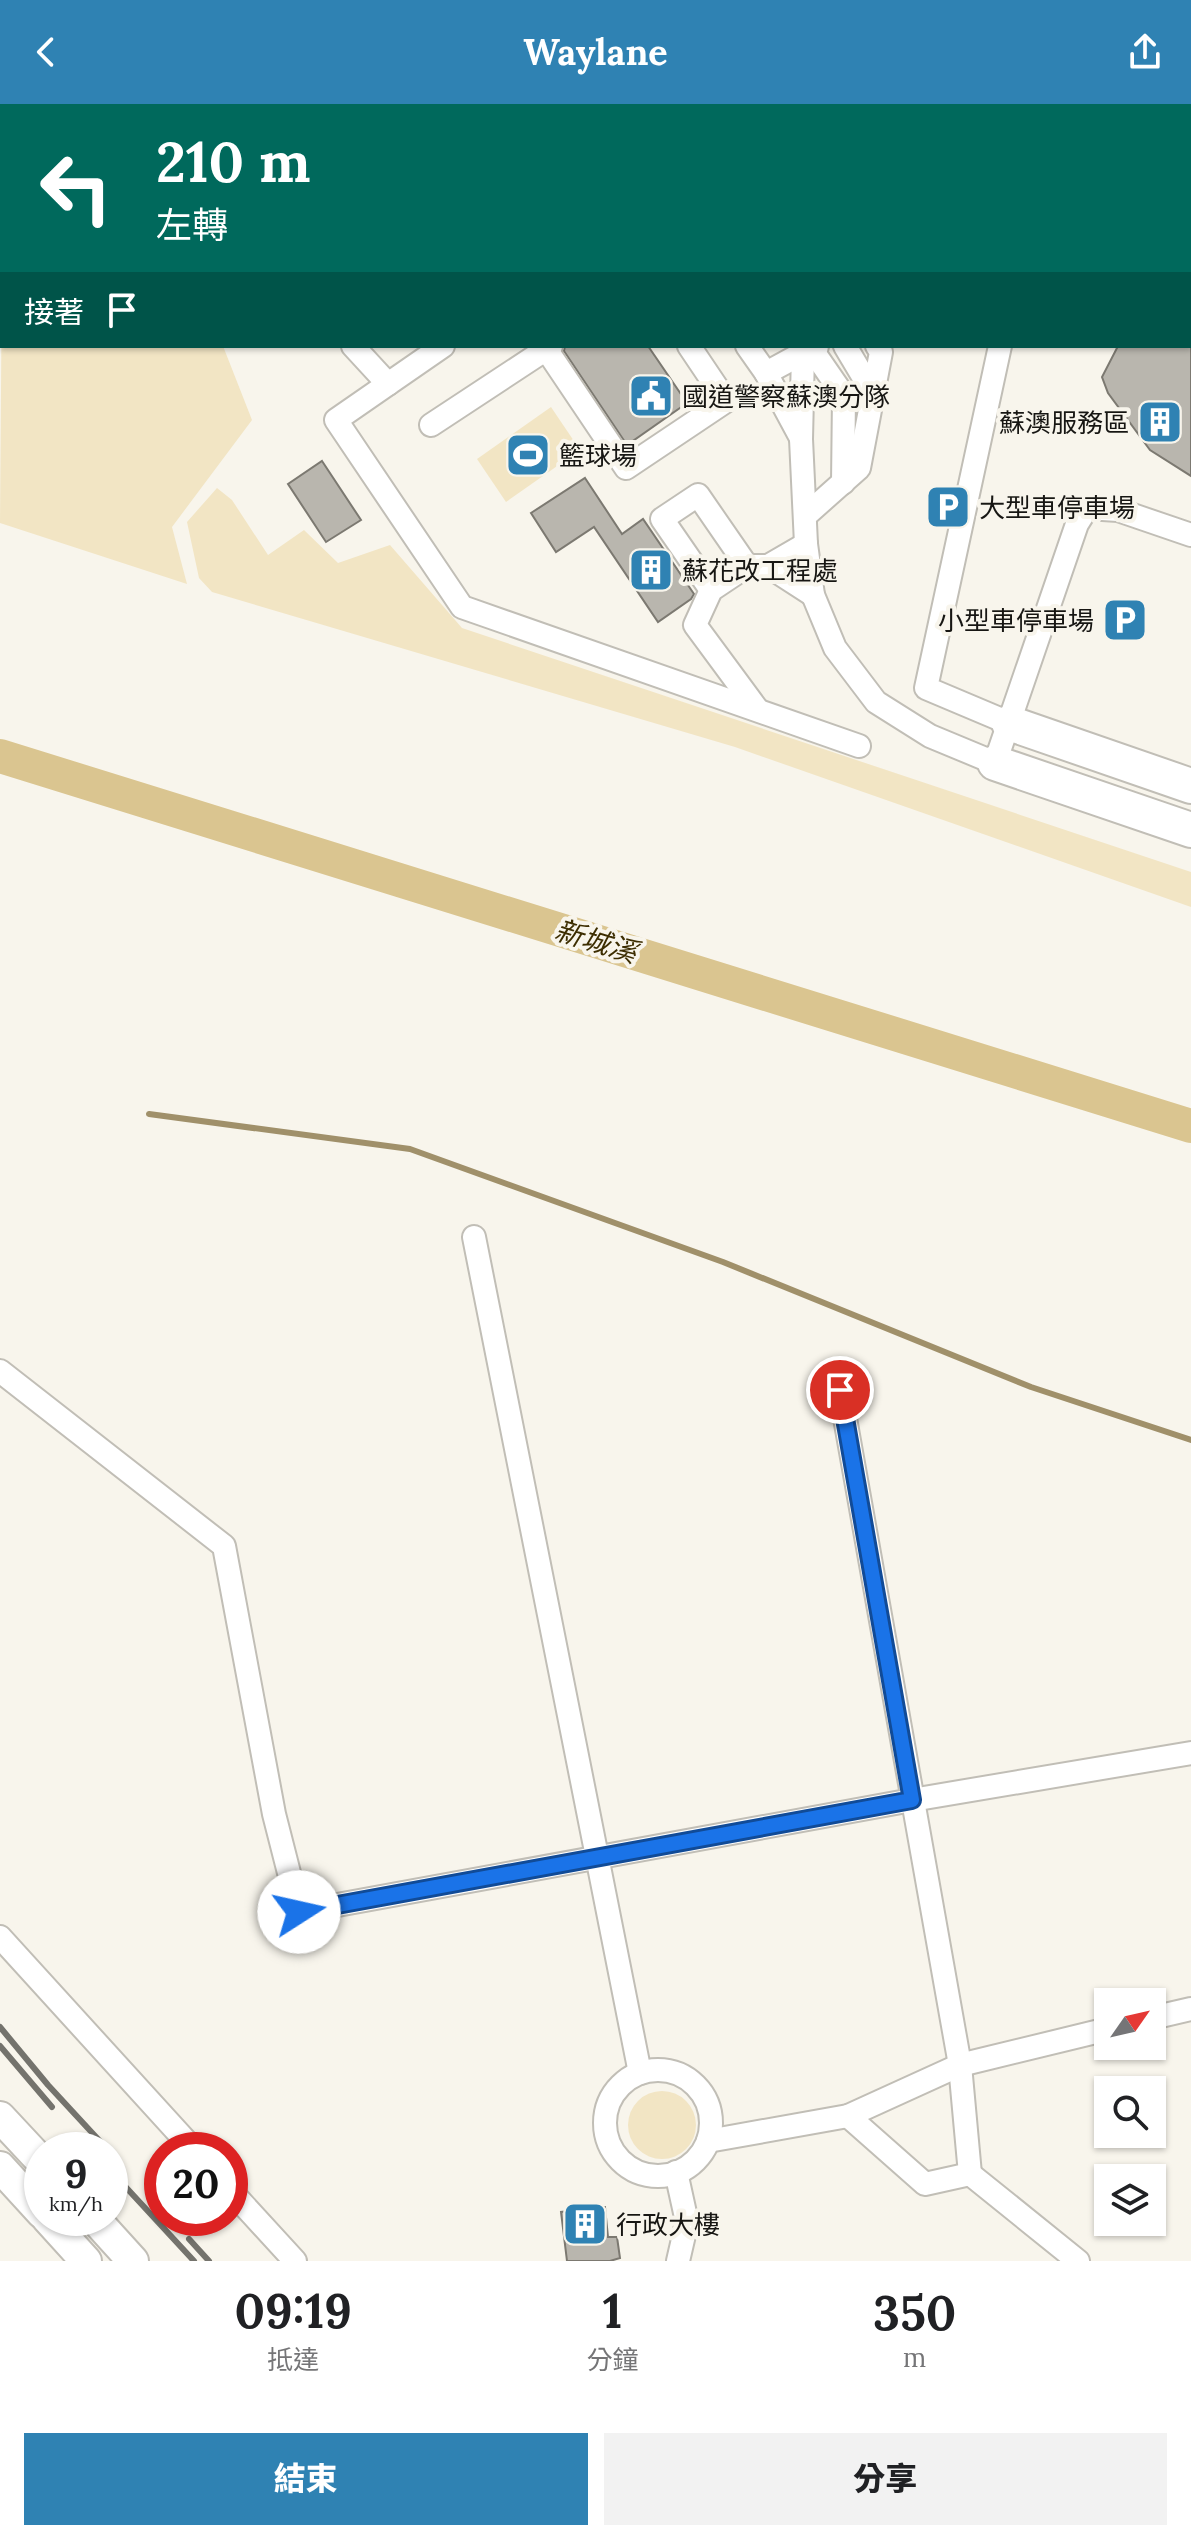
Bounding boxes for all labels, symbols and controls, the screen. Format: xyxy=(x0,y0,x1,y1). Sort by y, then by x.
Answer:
text: Waylane xyxy=(523,29,668,75)
icon: back xyxy=(24,30,68,74)
icon: share xyxy=(1123,30,1167,74)
text: 210 m xyxy=(156,126,310,197)
icon: left xyxy=(24,136,128,240)
text: 左轉 xyxy=(156,202,228,248)
icon: arrive xyxy=(100,288,144,332)
text: 接著 xyxy=(24,293,84,331)
public building icon: 國道警察蘇澳分隊 xyxy=(627,372,675,420)
place label: 國道警察蘇澳分隊 xyxy=(682,380,890,413)
building icon: 蘇澳服務區 xyxy=(1136,398,1184,446)
place label: 蘇澳服務區 xyxy=(999,406,1129,439)
sports icon: 籃球場 xyxy=(504,431,552,479)
place label: 籃球場 xyxy=(559,439,637,472)
parking icon: 大型車停車場 xyxy=(924,483,972,531)
place label: 大型車停車場 xyxy=(979,491,1135,524)
building icon: 蘇花改工程處 xyxy=(627,546,675,594)
place label: 蘇花改工程處 xyxy=(682,554,838,587)
parking icon: 小型車停車場 xyxy=(1101,596,1149,644)
place label: 小型車停車場 xyxy=(938,604,1094,637)
water label: 新城溪 xyxy=(551,912,645,972)
pin xyxy=(806,1356,874,1424)
icon: arrive xyxy=(818,1368,862,1412)
position arrow xyxy=(257,1870,341,1954)
north arrow xyxy=(1094,1988,1166,2060)
map controls xyxy=(1094,1988,1166,2236)
button: search xyxy=(1094,2076,1166,2148)
speed limit sign: 20 xyxy=(144,2132,248,2236)
text: 9 xyxy=(64,2148,88,2199)
button: layers xyxy=(1094,2164,1166,2236)
text: km/h xyxy=(49,2191,103,2216)
building icon: 行政大樓 xyxy=(561,2200,609,2248)
place label: 行政大樓 xyxy=(616,2208,720,2241)
text: 09:19 xyxy=(235,2280,352,2341)
text: 1 xyxy=(603,2280,622,2341)
text: 350 xyxy=(873,2282,956,2343)
text: m xyxy=(903,2341,926,2374)
text: 抵達 xyxy=(267,2343,319,2376)
text: 分鐘 xyxy=(586,2343,638,2376)
button: 結束 xyxy=(24,2433,588,2525)
button: 分享 xyxy=(604,2433,1167,2525)

